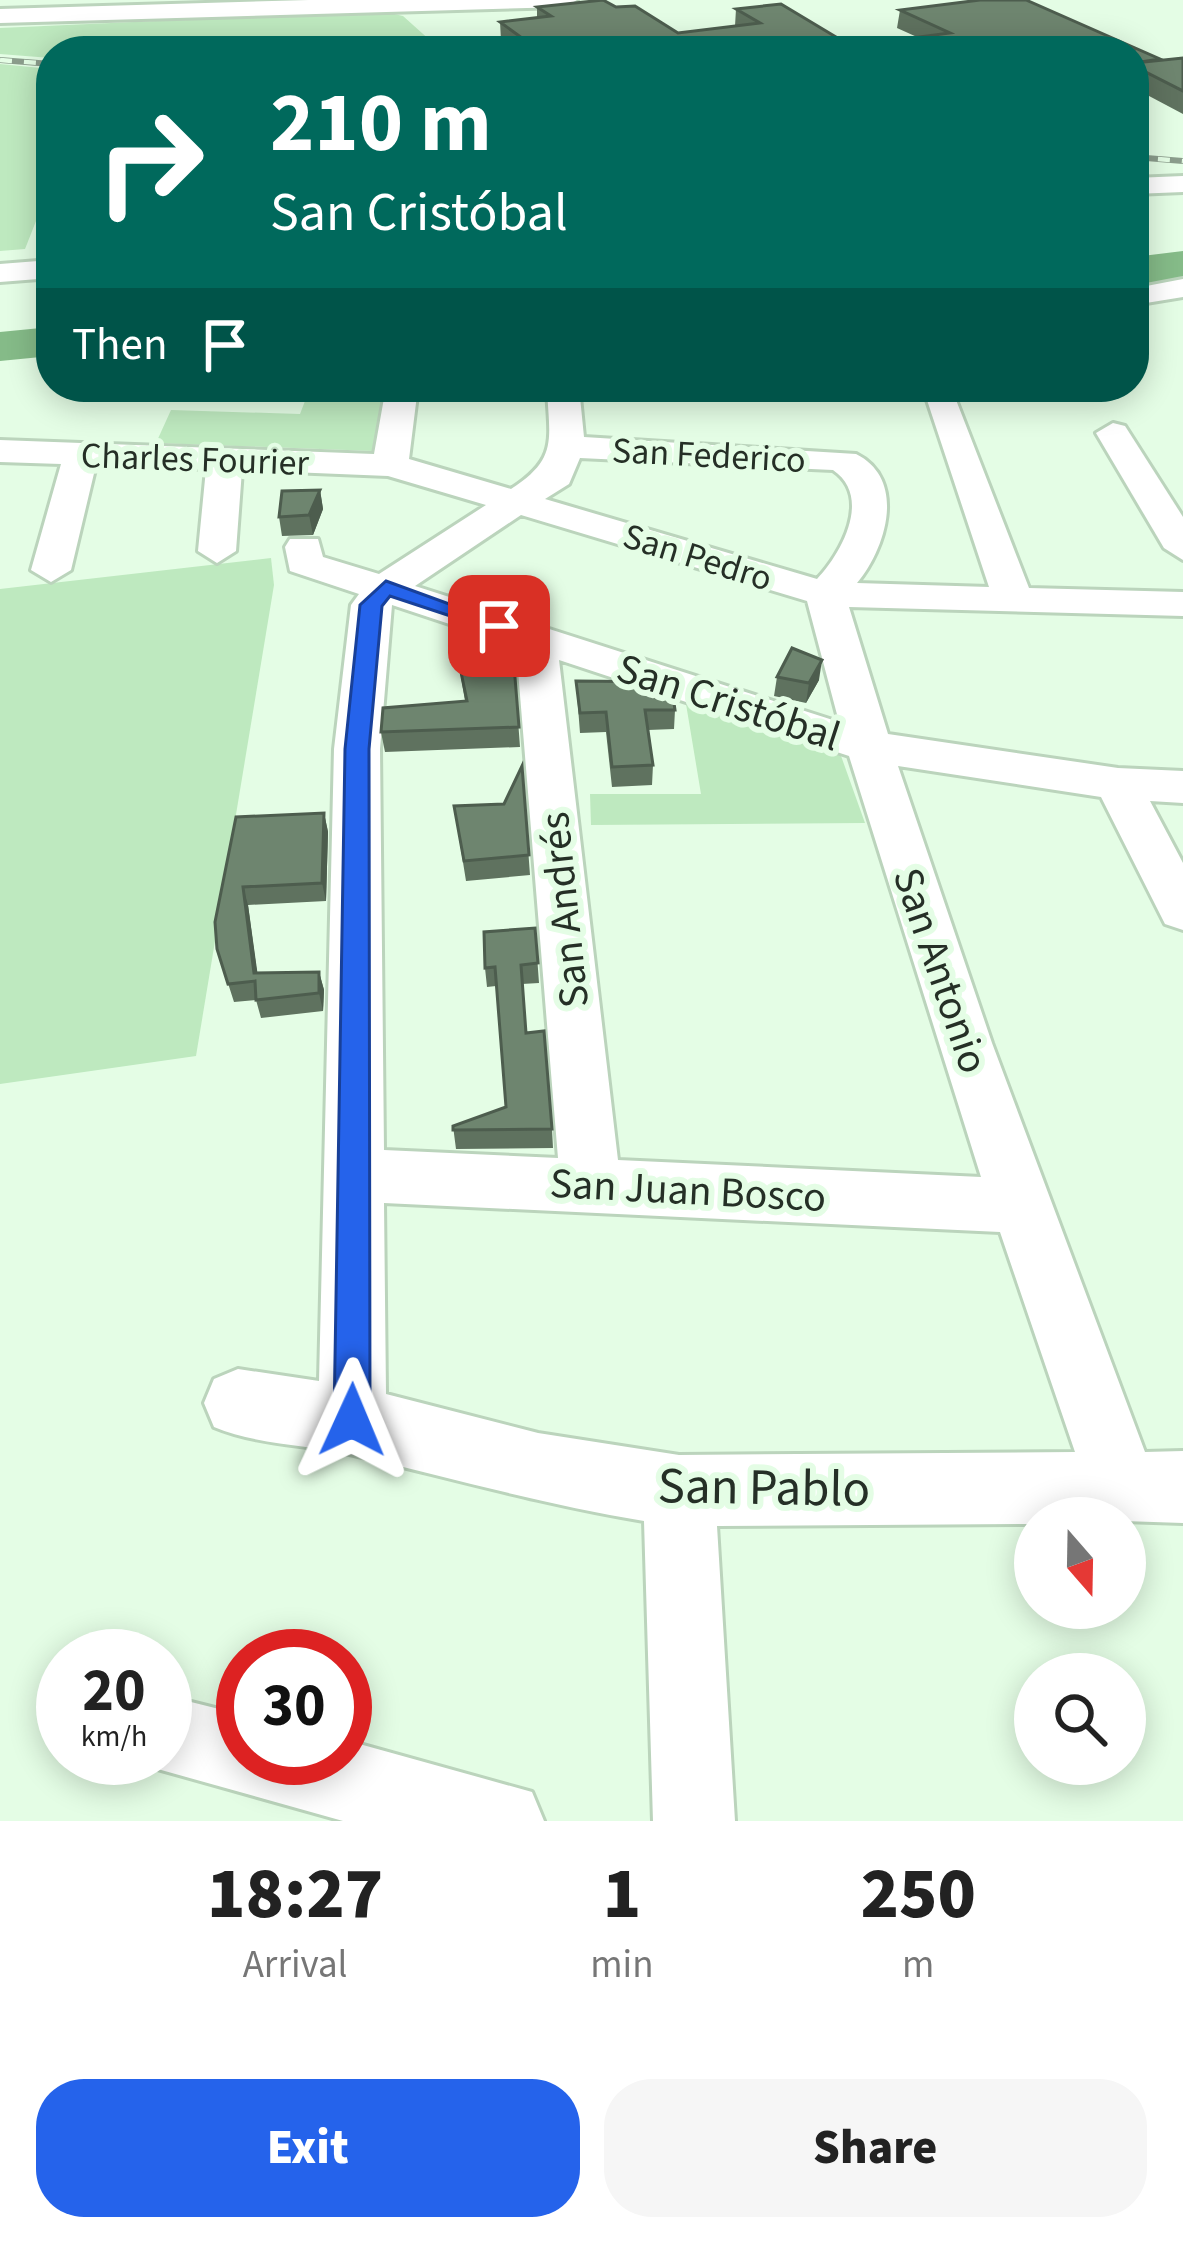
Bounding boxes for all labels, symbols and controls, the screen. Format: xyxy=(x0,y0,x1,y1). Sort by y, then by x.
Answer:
text: 210 m xyxy=(270,64,492,184)
icon: right xyxy=(72,84,228,240)
text: San Cristóbal xyxy=(270,175,568,252)
icon: arrive xyxy=(192,312,258,378)
text: Then xyxy=(72,313,168,377)
street label: San Federico xyxy=(611,425,807,486)
street label: Charles Fourier xyxy=(80,430,310,489)
street label: San Pedro xyxy=(617,511,778,604)
pin xyxy=(448,575,550,677)
icon: arrive xyxy=(466,593,532,659)
street label: San Cristóbal xyxy=(609,639,848,767)
street label: San Andrés xyxy=(525,809,605,1011)
street label: San Antonio xyxy=(877,860,1003,1081)
street label: San Juan Bosco xyxy=(548,1154,828,1228)
position arrow xyxy=(289,1357,415,1483)
street label: San Pablo xyxy=(657,1450,871,1526)
north arrow xyxy=(1014,1497,1146,1629)
map controls xyxy=(1014,1497,1146,1785)
speed limit sign: 30 xyxy=(216,1629,372,1785)
text: 20 xyxy=(82,1649,146,1734)
button: search xyxy=(1014,1653,1146,1785)
text: km/h xyxy=(81,1715,147,1758)
text: 18:27 xyxy=(207,1843,383,1946)
text: 1 xyxy=(603,1843,641,1946)
text: 250 xyxy=(861,1843,976,1946)
text: Arrival xyxy=(243,1937,348,1993)
text: min xyxy=(590,1937,654,1993)
text: m xyxy=(902,1937,934,1993)
button: Exit xyxy=(36,2079,580,2217)
button: Share xyxy=(604,2079,1147,2217)

